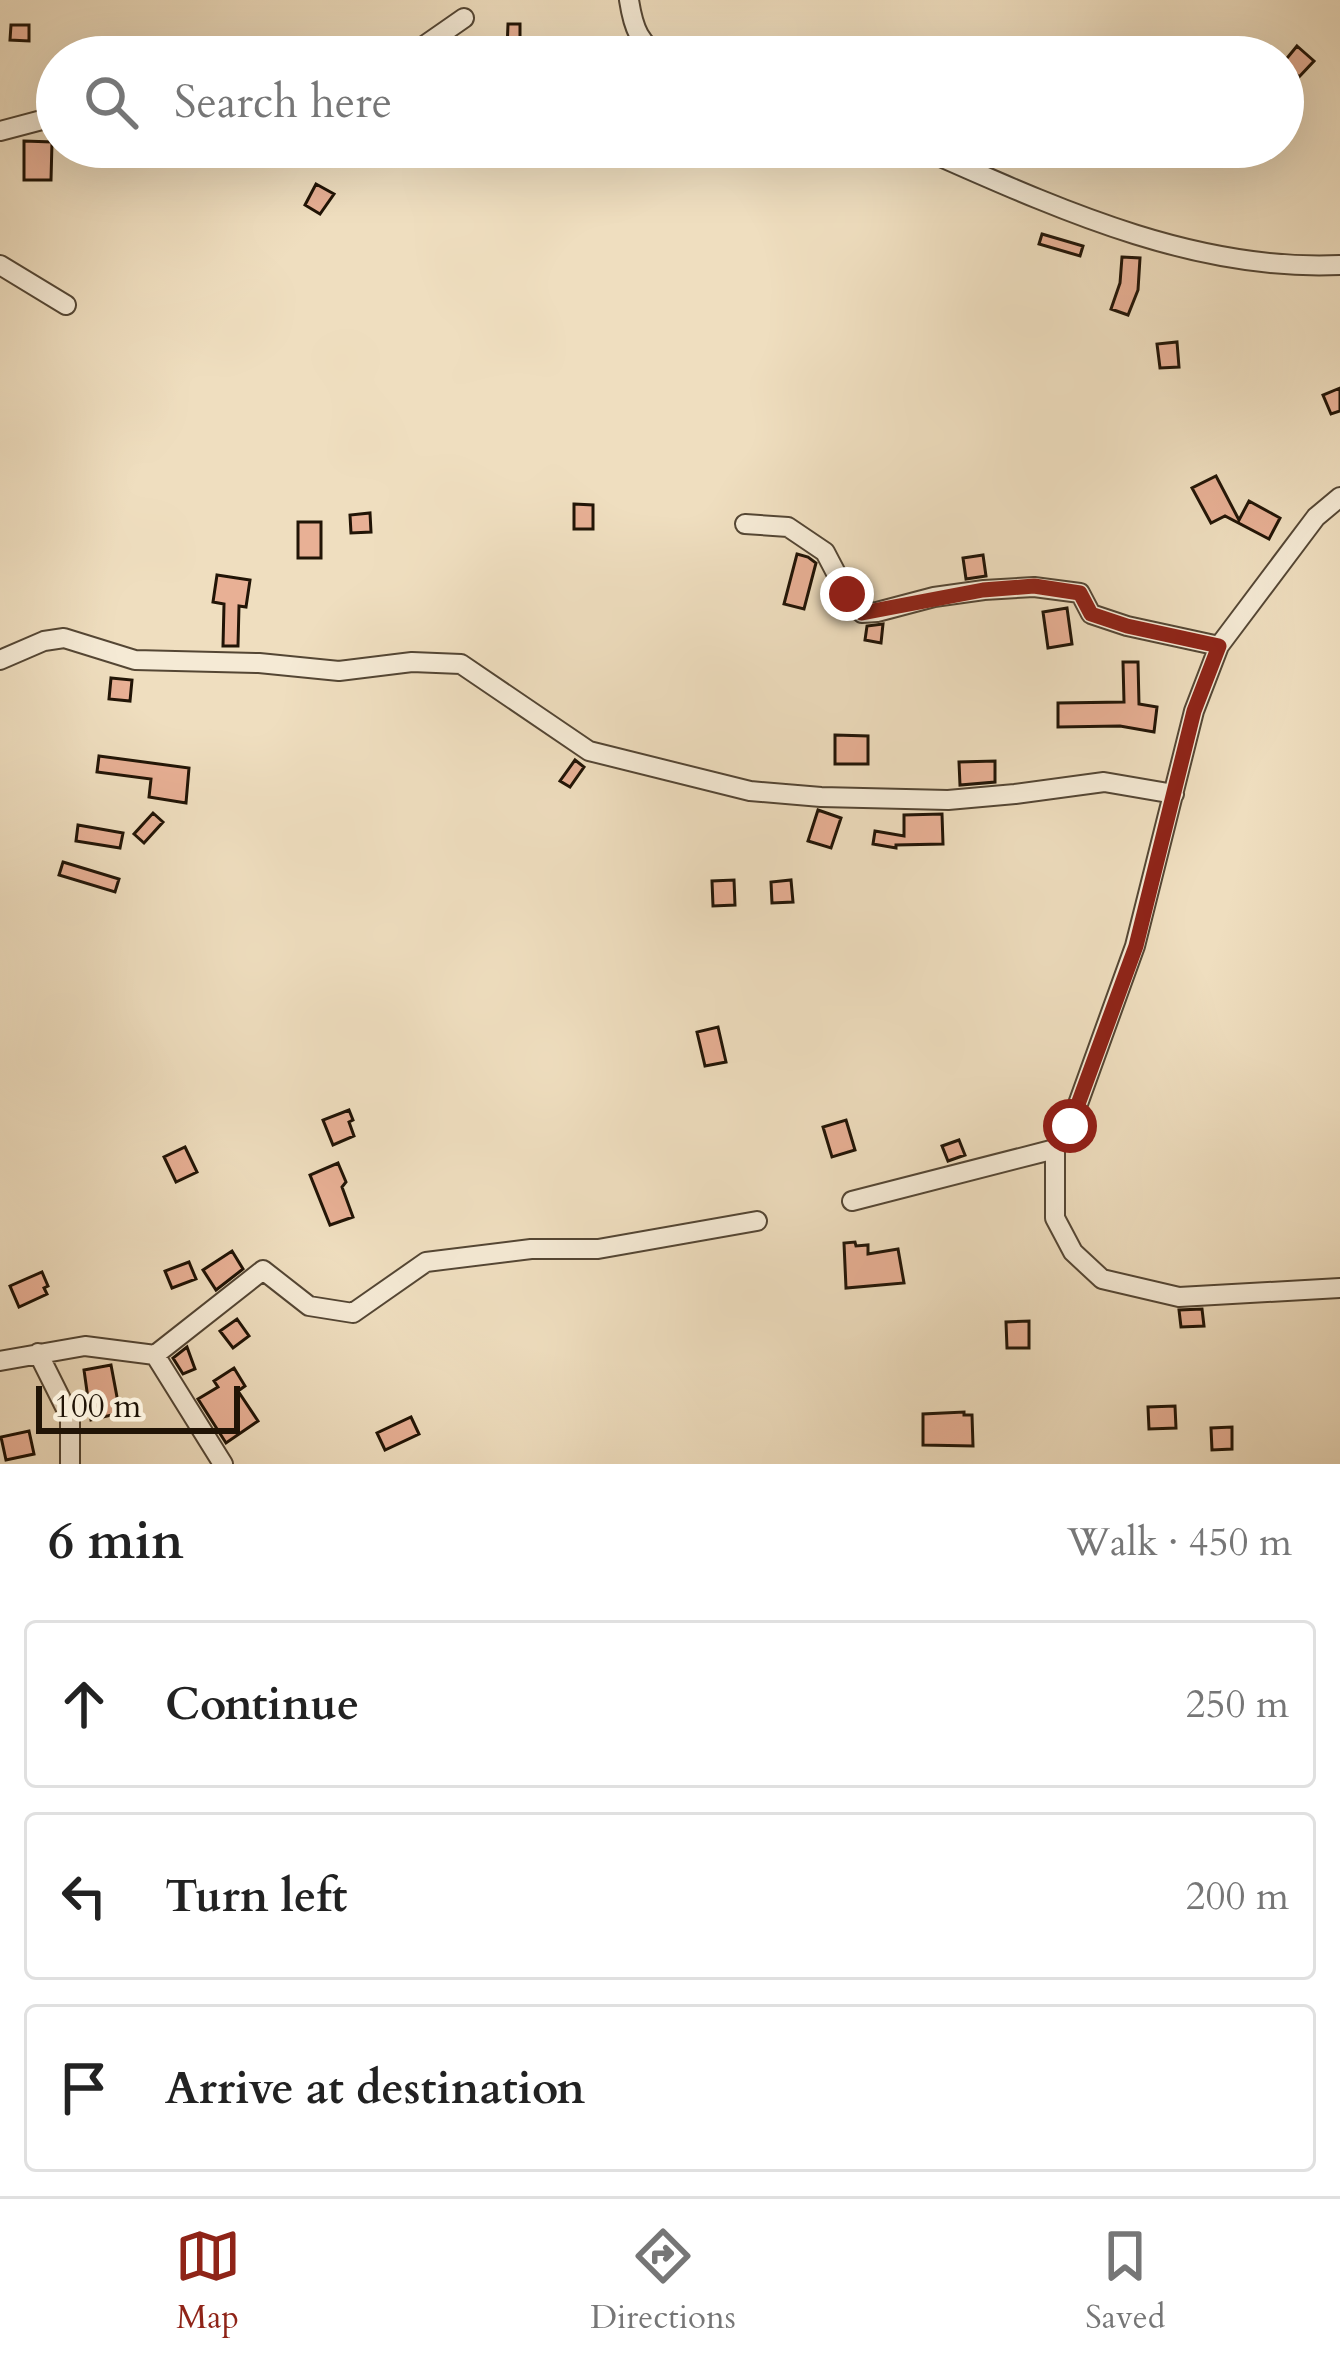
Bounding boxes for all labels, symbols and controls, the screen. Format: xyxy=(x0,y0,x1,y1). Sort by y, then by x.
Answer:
search box xyxy=(36,36,1304,168)
icon: search xyxy=(78,69,144,135)
text: Search here xyxy=(174,72,392,133)
route end xyxy=(820,567,874,621)
route start xyxy=(1043,1099,1097,1153)
scale bar xyxy=(36,1380,240,1433)
text: 100 m xyxy=(54,1384,141,1429)
text: 6 min xyxy=(48,1507,184,1577)
text: Walk · 450 m xyxy=(1067,1516,1292,1569)
icon: ahead xyxy=(51,1671,117,1737)
text: Continue xyxy=(165,1674,359,1735)
text: 250 m xyxy=(1186,1678,1289,1731)
icon: left xyxy=(51,1863,117,1929)
text: Turn left xyxy=(165,1866,347,1927)
text: 200 m xyxy=(1186,1870,1289,1923)
icon: arrive xyxy=(51,2055,117,2121)
text: Arrive at destination xyxy=(165,2058,585,2119)
tab: Map xyxy=(175,2223,241,2340)
tab: Directions xyxy=(590,2223,736,2340)
tab: Saved xyxy=(1085,2223,1165,2340)

